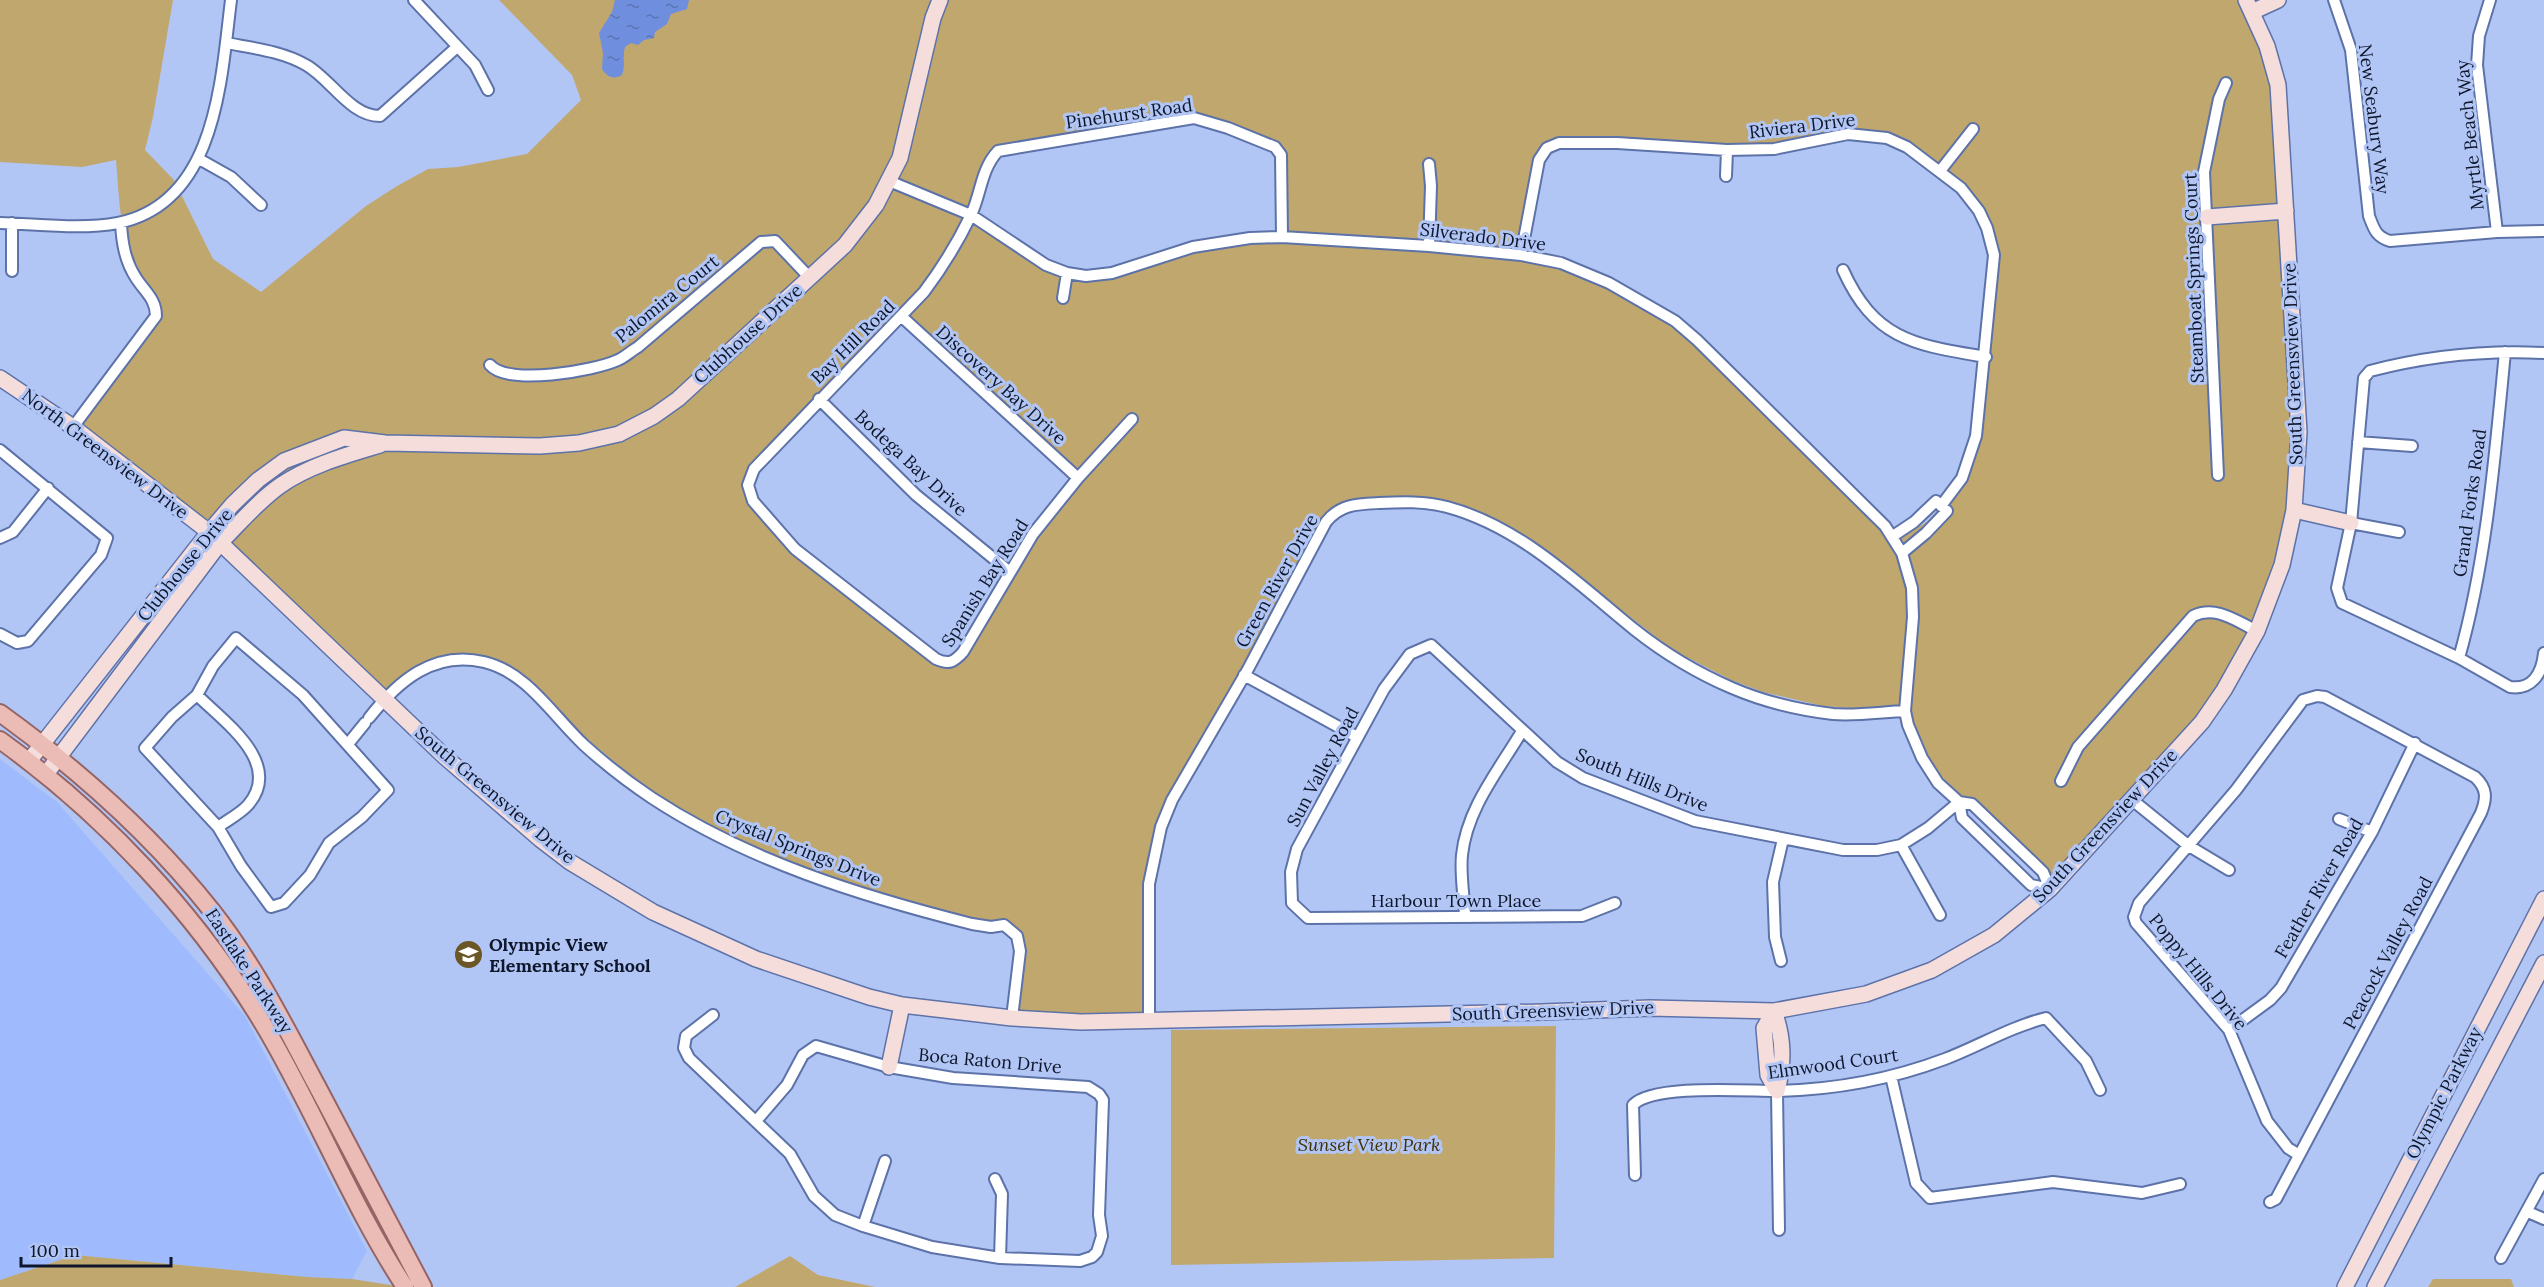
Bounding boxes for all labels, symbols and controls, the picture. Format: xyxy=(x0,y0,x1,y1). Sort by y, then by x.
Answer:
street label: New Seabury Way xyxy=(2354,43,2395,196)
street label: Myrtle Beach Way xyxy=(2450,58,2489,211)
street label: Pinehurst Road xyxy=(1064,93,1194,134)
street label: Riviera Drive xyxy=(1747,108,1857,143)
street label: Steamboat Springs Court xyxy=(2178,172,2209,384)
street label: Silverado Drive xyxy=(1419,217,1548,256)
street label: Palomira Court xyxy=(610,250,723,348)
street label: South Greensview Drive xyxy=(2277,262,2308,465)
street label: Clubhouse Drive xyxy=(688,279,807,389)
street label: Bay Hill Road xyxy=(806,295,900,389)
street label: Discovery Bay Drive xyxy=(931,320,1071,449)
street label: North Greensview Drive xyxy=(18,383,193,524)
street label: Bodega Bay Drive xyxy=(850,405,973,521)
street label: Grand Forks Road xyxy=(2448,427,2491,579)
street label: Clubhouse Drive xyxy=(132,503,237,626)
street label: Green River Drive xyxy=(1230,510,1323,652)
street label: Spanish Bay Road xyxy=(936,514,1033,651)
street label: Sun Valley Road xyxy=(1281,703,1364,831)
street label: South Greensview Drive xyxy=(411,721,580,869)
street label: South Hills Drive xyxy=(1573,742,1712,817)
street label: South Greensview Drive xyxy=(2027,744,2182,907)
street label: Crystal Springs Drive xyxy=(712,804,885,891)
street label: Feather River Road xyxy=(2269,813,2368,962)
street label: Peacock Valley Road xyxy=(2338,872,2438,1033)
street label: Harbour Town Place xyxy=(1371,889,1541,912)
street label: Eastlake Parkway xyxy=(200,904,299,1038)
street label: Poppy Hills Drive xyxy=(2144,909,2253,1035)
place label: Olympic View Elementary School xyxy=(489,933,651,977)
school or university icon: Olympic View Elementary School xyxy=(452,939,484,971)
street label: South Greensview Drive xyxy=(1452,995,1655,1026)
street label: Olympic Parkway xyxy=(2400,1022,2487,1163)
street label: Boca Raton Drive xyxy=(917,1043,1063,1078)
street label: Elmwood Court xyxy=(1766,1043,1900,1084)
park label: Sunset View Park xyxy=(1298,1133,1440,1156)
scale bar xyxy=(21,1230,171,1268)
text: 100 m xyxy=(30,1239,80,1262)

